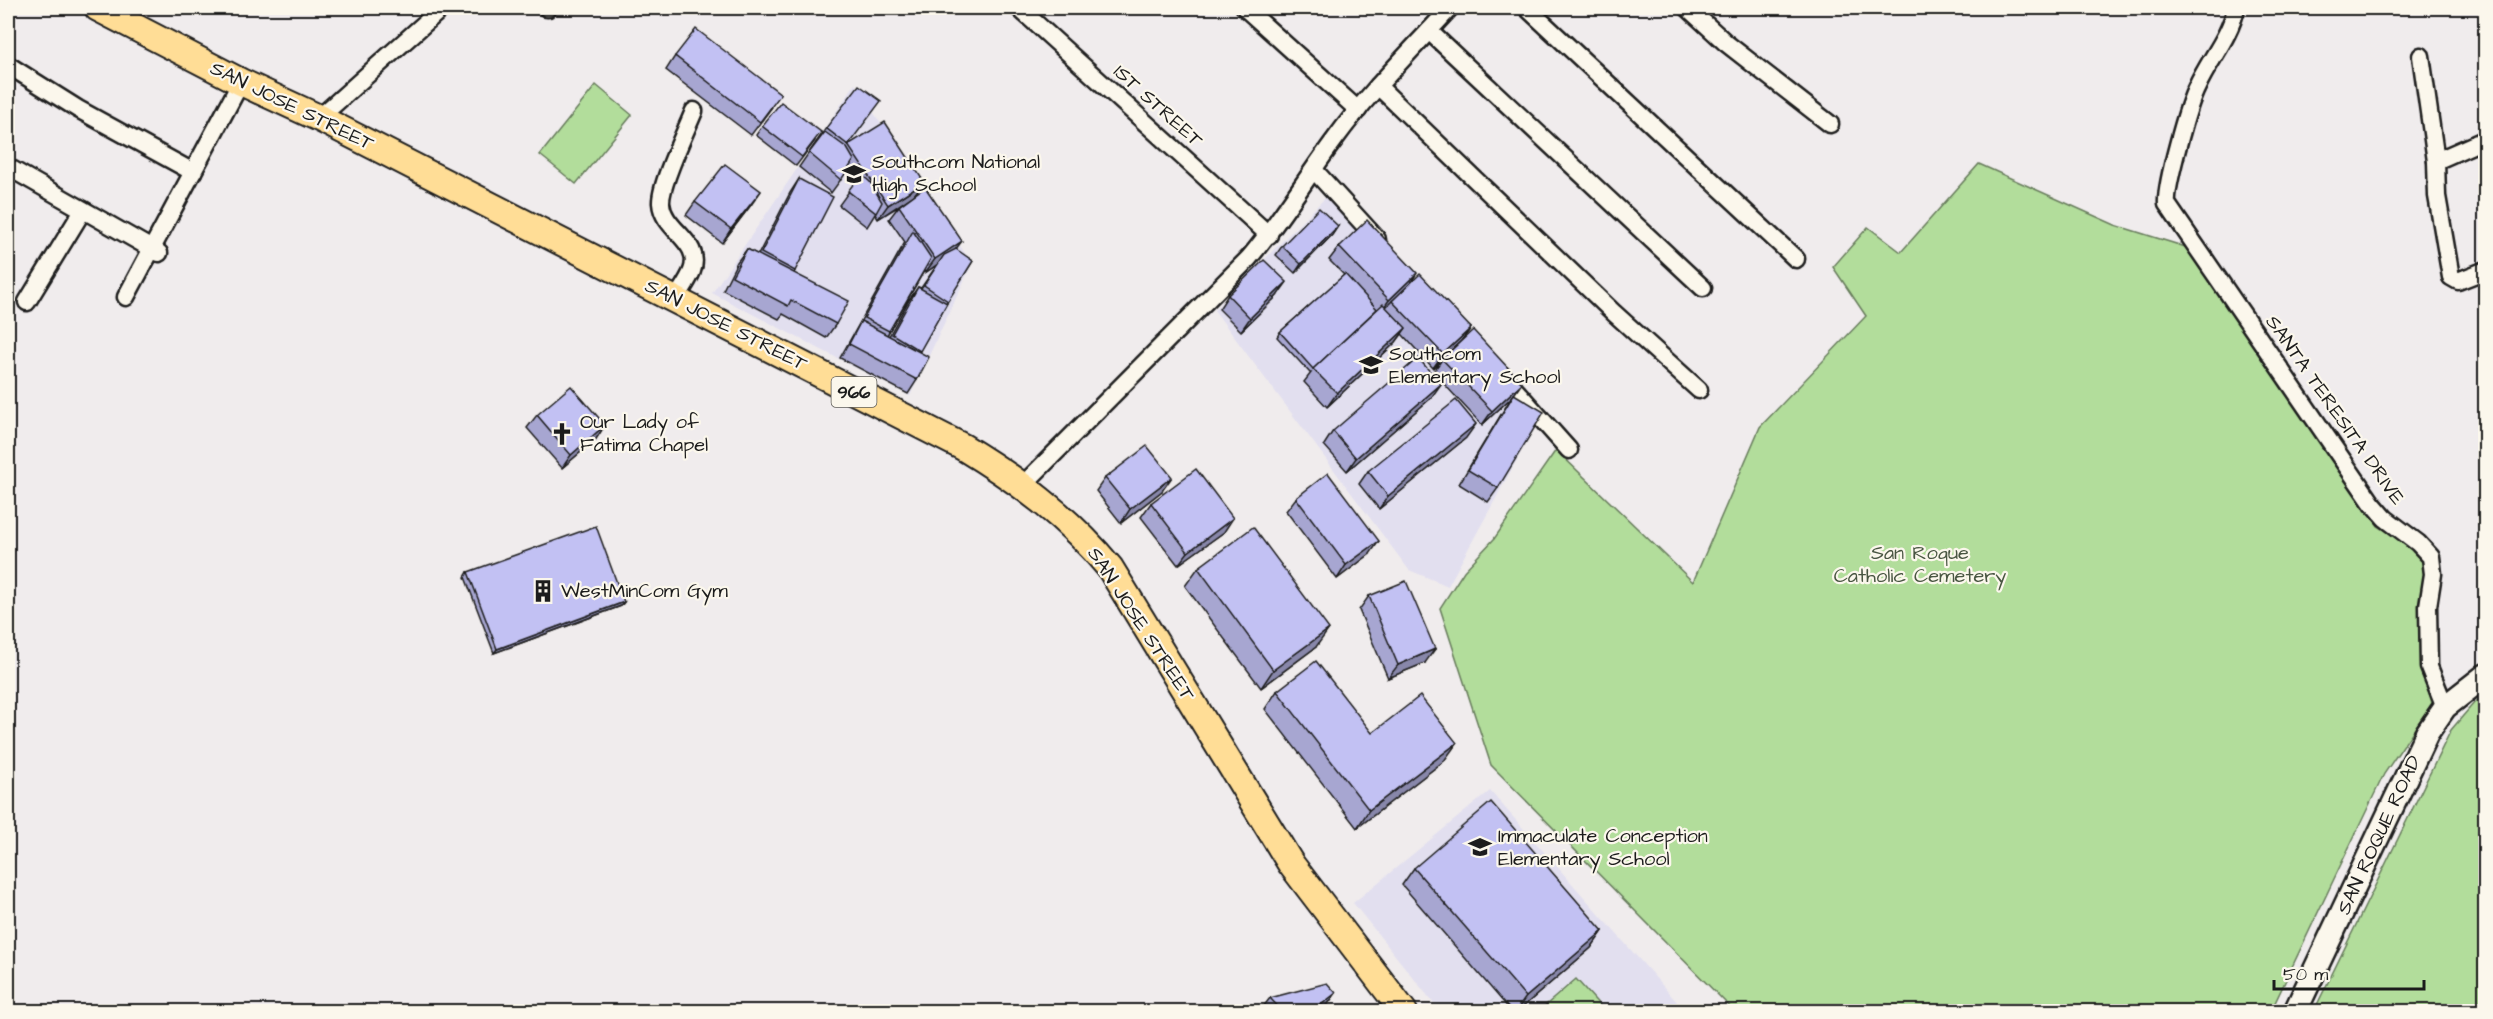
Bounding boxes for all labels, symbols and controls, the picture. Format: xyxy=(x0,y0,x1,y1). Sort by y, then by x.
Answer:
street label: SAN JOSE STREET xyxy=(206,54,379,158)
street label: 1ST STREET xyxy=(1107,58,1209,154)
place label: Southcom National High School xyxy=(872,148,1040,200)
school or university icon: Southcom National High School xyxy=(841,161,867,187)
street label: SAN JOSE STREET xyxy=(640,272,812,378)
street label: SANTA TERESITA DRIVE xyxy=(2259,310,2411,511)
place label: Southcom Elementary School xyxy=(1389,340,1561,392)
school or university icon: Southcom Elementary School xyxy=(1358,352,1384,378)
road number: 966 xyxy=(832,377,876,407)
place label: Our Lady of Fatima Chapel xyxy=(580,408,708,459)
church icon: Our Lady of Fatima Chapel xyxy=(549,421,575,447)
park label: San Roque Catholic Cemetery xyxy=(1834,539,2006,591)
street label: SAN JOSE STREET xyxy=(1081,541,1202,707)
place label: WestMinCom Gym xyxy=(561,577,728,606)
building icon: WestMinCom Gym xyxy=(530,578,556,604)
street label: SAN ROQUE ROAD xyxy=(2330,751,2428,919)
place label: Immaculate Conception Elementary School xyxy=(1498,822,1708,874)
school or university icon: Immaculate Conception Elementary School xyxy=(1467,834,1493,860)
scale bar xyxy=(2274,953,2424,991)
text: 50 m xyxy=(2283,962,2328,987)

